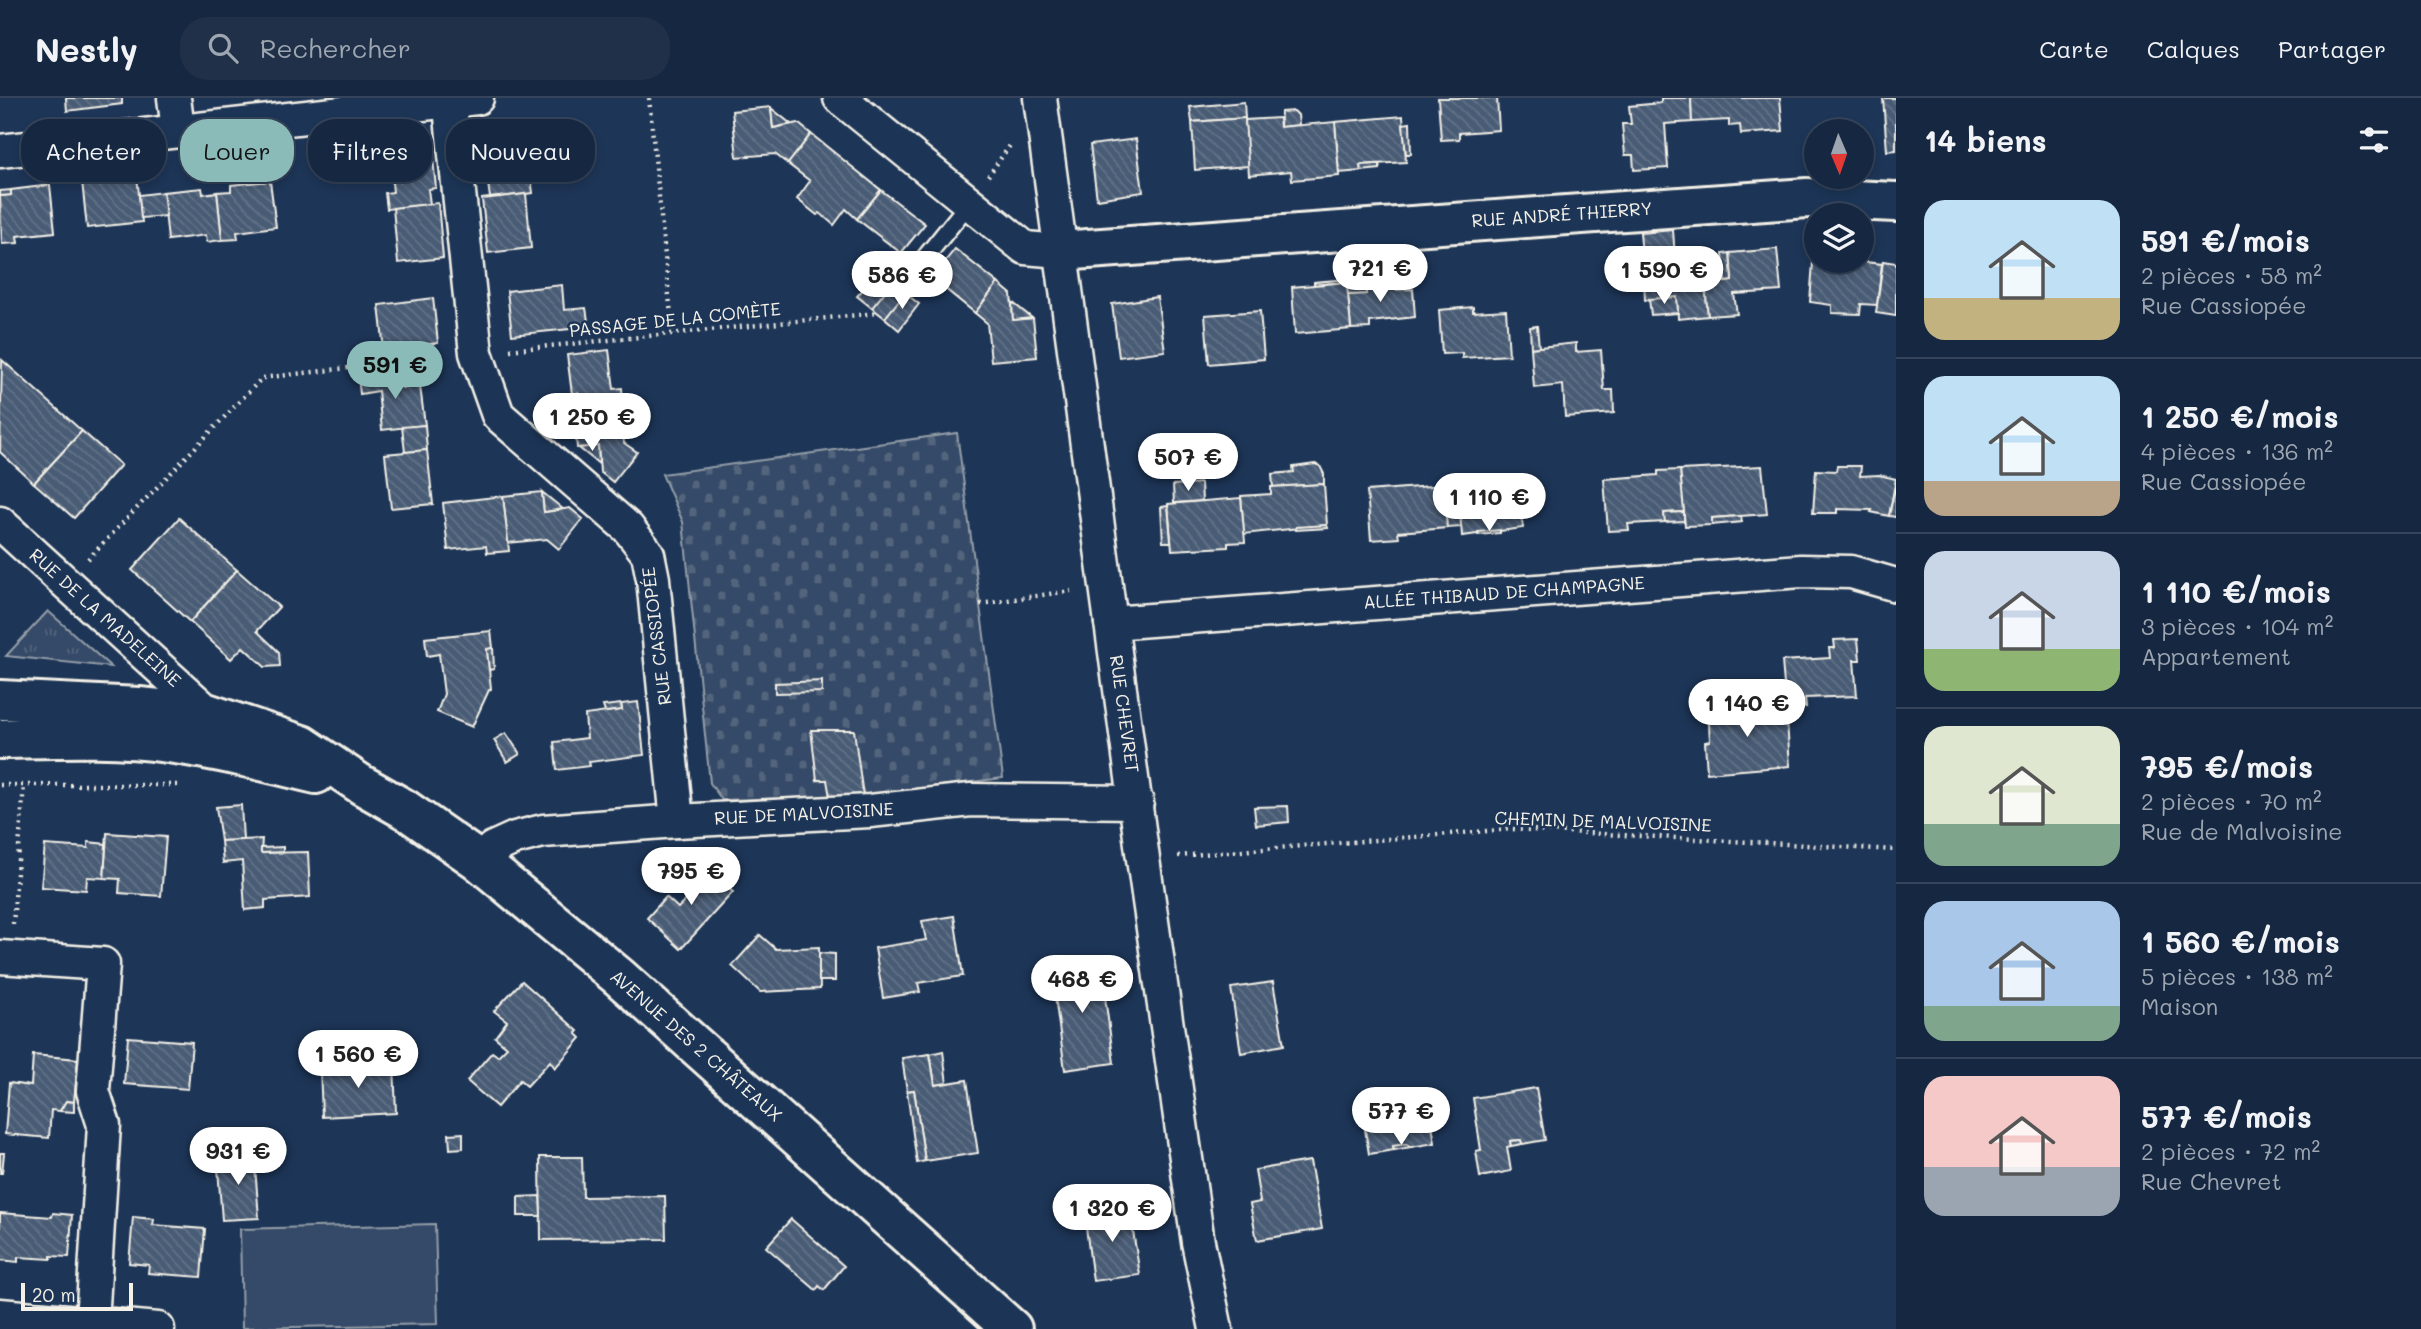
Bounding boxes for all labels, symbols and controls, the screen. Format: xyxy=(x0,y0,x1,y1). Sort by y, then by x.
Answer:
search box xyxy=(180,17,670,80)
text: Nestly xyxy=(35,27,138,70)
icon: search xyxy=(204,29,242,67)
text: Rechercher xyxy=(260,31,411,65)
text: Carte xyxy=(2039,33,2109,64)
text: Calques xyxy=(2147,33,2240,64)
text: Partager xyxy=(2278,33,2386,64)
chip: Acheter xyxy=(21,119,166,182)
chip: Louer xyxy=(180,119,294,182)
chip: Filtres xyxy=(308,119,432,182)
chip: Nouveau xyxy=(446,119,595,182)
north arrow xyxy=(1804,119,1874,189)
map controls xyxy=(1804,119,1874,273)
text: 14 biens xyxy=(1924,120,2047,160)
icon: filters xyxy=(2355,121,2393,159)
street label: RUE ANDRÉ THIERRY xyxy=(1471,196,1653,232)
button: layers xyxy=(1804,203,1874,273)
text: 591 €/mois xyxy=(2141,220,2310,260)
icon: home xyxy=(1980,228,2064,312)
pin: 721 € xyxy=(1331,244,1429,304)
pin: 1 590 € xyxy=(1599,246,1729,306)
pin: 586 € xyxy=(853,252,951,311)
text: 721 € xyxy=(1349,252,1411,282)
text: 1 590 € xyxy=(1620,254,1708,284)
text: 586 € xyxy=(868,259,936,289)
text: 2 pièces · 58 m² xyxy=(2141,260,2322,290)
text: Rue Cassiopée xyxy=(2141,290,2306,320)
street label: PASSAGE DE LA COMÈTE xyxy=(568,296,782,342)
pin: 591 € xyxy=(346,342,444,401)
text: 591 € xyxy=(363,349,427,379)
pin: 1 250 € xyxy=(527,394,657,453)
text: 1 250 €/mois xyxy=(2141,396,2339,436)
text: 1 250 € xyxy=(549,401,635,431)
icon: home xyxy=(1980,404,2064,488)
pin: 507 € xyxy=(1139,434,1237,493)
text: 4 pièces · 136 m² xyxy=(2141,436,2333,466)
text: 507 € xyxy=(1154,441,1222,471)
text: Rue Cassiopée xyxy=(2141,466,2306,496)
pin: 1 110 € xyxy=(1424,474,1554,533)
text: 1 110 € xyxy=(1449,481,1529,511)
street label: RUE DE LA MADELEINE xyxy=(25,543,187,692)
street label: RUE CASSIOPÉE xyxy=(636,566,676,707)
street label: ALLÉE THIBAUD DE CHAMPAGNE xyxy=(1362,570,1646,614)
text: 1 110 €/mois xyxy=(2141,571,2331,611)
icon: home xyxy=(1980,579,2064,663)
text: 3 pièces · 104 m² xyxy=(2141,611,2333,641)
text: Appartement xyxy=(2141,641,2291,671)
street label: RUE CHEVRET xyxy=(1105,653,1145,774)
pin: 1 140 € xyxy=(1682,680,1812,739)
text: 1 140 € xyxy=(1705,687,1789,717)
text: 795 €/mois xyxy=(2141,746,2313,786)
icon: home xyxy=(1980,754,2064,838)
text: 2 pièces · 70 m² xyxy=(2141,786,2322,816)
street label: RUE DE MALVOISINE xyxy=(714,796,894,830)
street label: CHEMIN DE MALVOISINE xyxy=(1494,805,1712,837)
text: Rue de Malvoisine xyxy=(2141,816,2343,846)
pin: 795 € xyxy=(642,848,740,907)
text: 795 € xyxy=(658,855,725,885)
text: 1 560 €/mois xyxy=(2141,921,2340,961)
icon: home xyxy=(1980,929,2064,1013)
pin: 468 € xyxy=(1033,956,1131,1015)
text: 5 pièces · 138 m² xyxy=(2141,961,2333,991)
text: 468 € xyxy=(1047,963,1117,993)
street label: AVENUE DES 2 CHÂTEAUX xyxy=(606,964,788,1127)
text: Maison xyxy=(2141,991,2218,1021)
pin: 1 560 € xyxy=(293,1030,423,1090)
text: 1 560 € xyxy=(314,1038,402,1068)
pin: 577 € xyxy=(1352,1088,1450,1147)
text: 577 € xyxy=(1368,1095,1434,1125)
text: 577 €/mois xyxy=(2141,1096,2312,1136)
icon: home xyxy=(1980,1104,2064,1188)
pin: 931 € xyxy=(189,1128,287,1187)
text: 931 € xyxy=(206,1135,270,1165)
text: 2 pièces · 72 m² xyxy=(2141,1136,2320,1166)
text: Rue Chevret xyxy=(2141,1166,2282,1196)
pin: 1 320 € xyxy=(1047,1184,1177,1244)
text: 1 320 € xyxy=(1069,1192,1155,1222)
scale bar xyxy=(21,1280,133,1312)
text: 20 m xyxy=(32,1282,76,1307)

